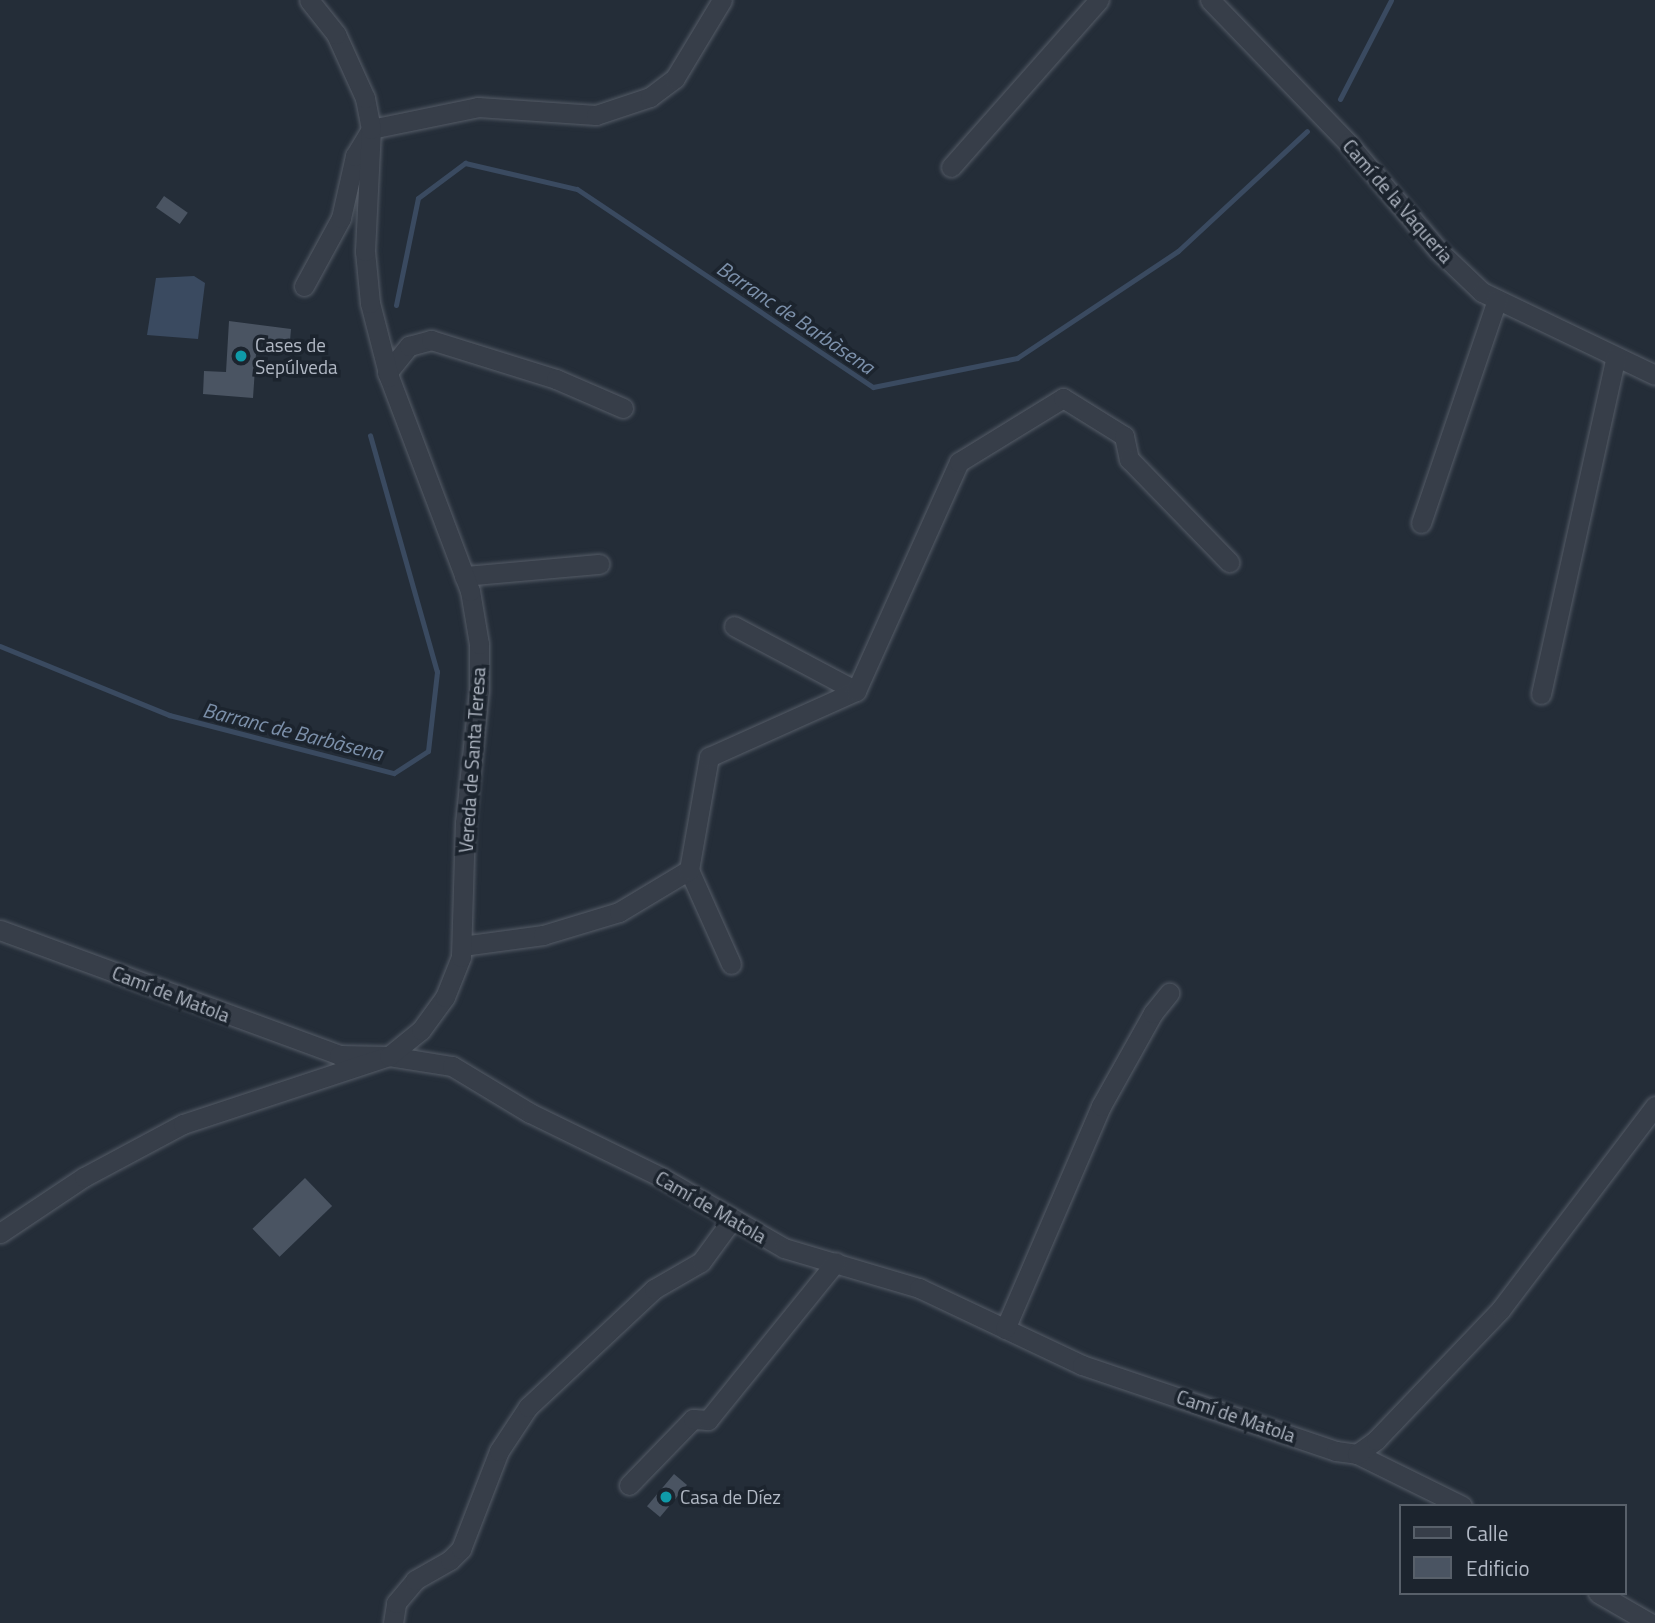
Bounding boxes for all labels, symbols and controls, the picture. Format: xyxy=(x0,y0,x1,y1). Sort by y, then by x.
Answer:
street label: Camí de la Vaqueria xyxy=(1338,135,1458,267)
water label: Barranc de Barbàsena xyxy=(713,255,879,379)
place label: Cases de Sepúlveda xyxy=(255,334,338,378)
marker: Cases de Sepúlveda xyxy=(233,348,249,364)
street label: Vereda de Santa Teresa xyxy=(454,666,490,854)
water label: Barranc de Barbàsena xyxy=(200,696,386,766)
street label: Camí de Matola xyxy=(109,961,233,1027)
street label: Camí de Matola xyxy=(652,1166,770,1248)
street label: Camí de Matola xyxy=(1174,1385,1298,1447)
place label: Casa de Díez xyxy=(680,1486,781,1508)
marker: Casa de Díez xyxy=(658,1489,674,1505)
legend xyxy=(1400,1504,1627,1595)
text: Calle xyxy=(1466,1517,1508,1549)
text: Edificio xyxy=(1466,1552,1530,1584)

